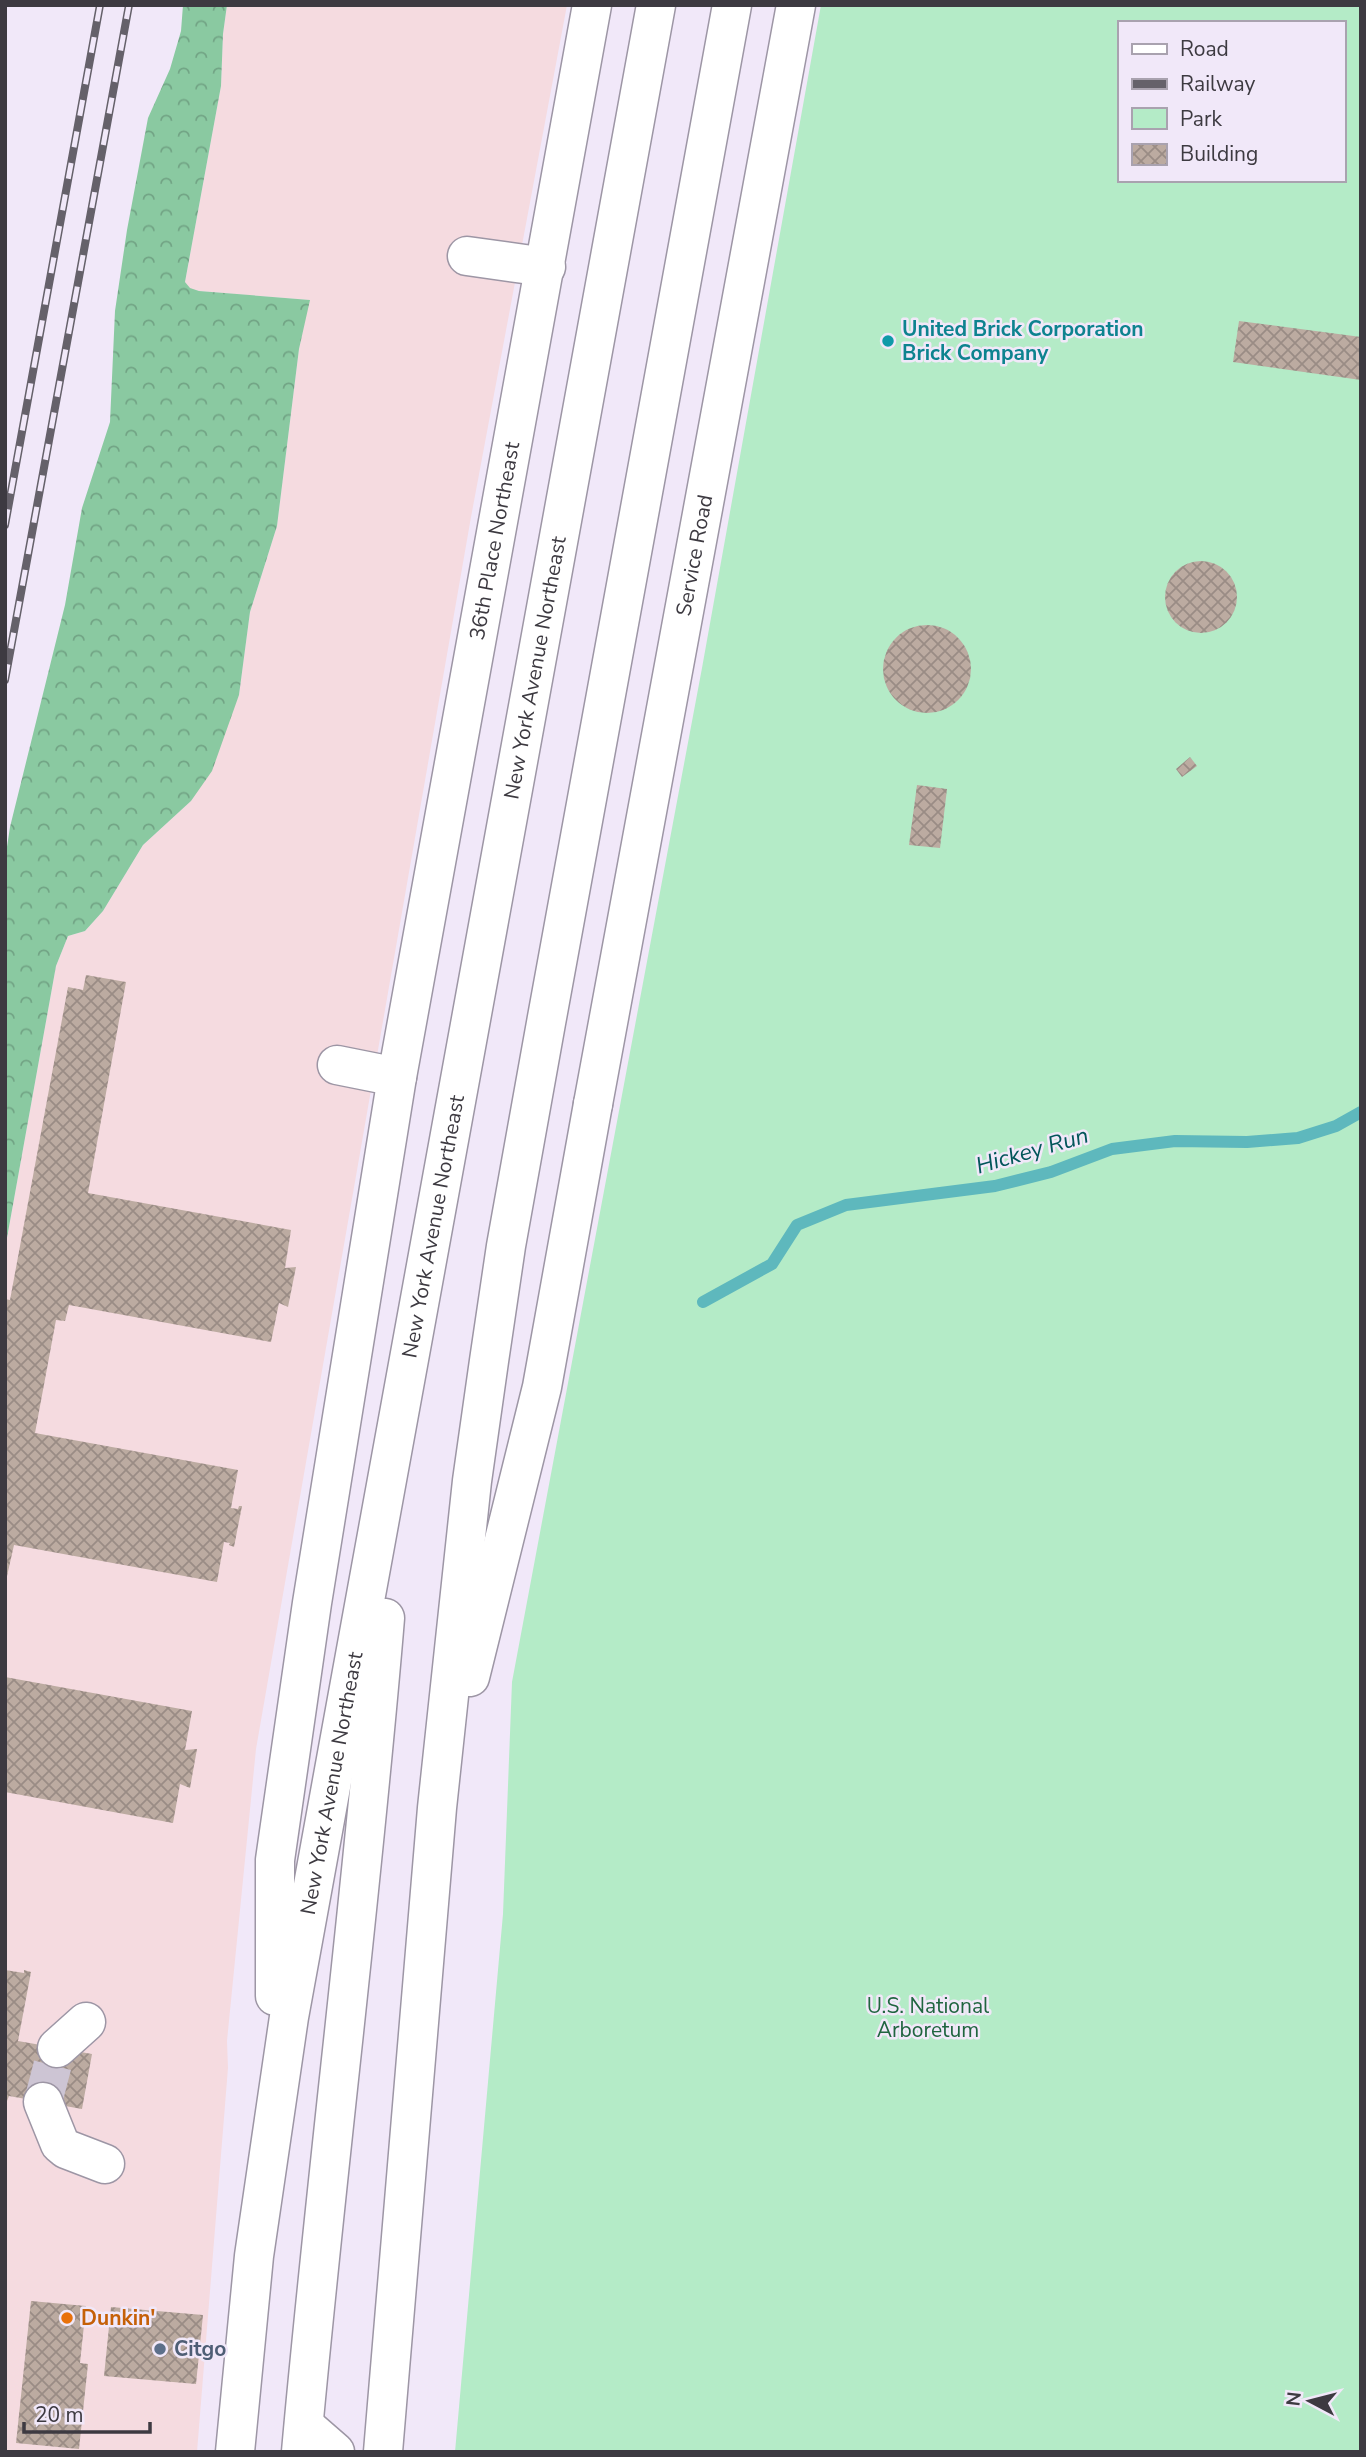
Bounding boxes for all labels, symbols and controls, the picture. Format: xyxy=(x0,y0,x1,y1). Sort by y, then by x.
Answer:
legend xyxy=(1118,21,1345,182)
text: Road xyxy=(1180,35,1229,63)
text: Railway xyxy=(1180,70,1255,98)
text: Park xyxy=(1180,105,1222,133)
text: Building xyxy=(1180,140,1258,168)
place label: United Brick Corporation Brick Company xyxy=(902,315,1144,367)
marker: United Brick Corporation Brick Company xyxy=(880,333,896,349)
street label: 36th Place Northeast xyxy=(463,439,526,642)
street label: Service Road xyxy=(669,492,719,618)
street label: New York Avenue Northeast xyxy=(497,533,573,802)
street label: New York Avenue Northeast xyxy=(395,1092,471,1360)
water label: Hickey Run xyxy=(972,1120,1092,1181)
street label: New York Avenue Northeast xyxy=(294,1649,369,1917)
park label: U.S. National Arboretum xyxy=(867,1992,990,2044)
place label: Dunkin' xyxy=(81,2304,155,2332)
marker: Dunkin' xyxy=(59,2310,75,2326)
place label: Citgo xyxy=(174,2335,226,2363)
marker: Citgo xyxy=(152,2341,168,2357)
north arrow xyxy=(1275,2366,1345,2436)
scale bar xyxy=(24,2390,150,2434)
text: N xyxy=(1280,2390,1308,2408)
text: 20 m xyxy=(35,2401,84,2429)

